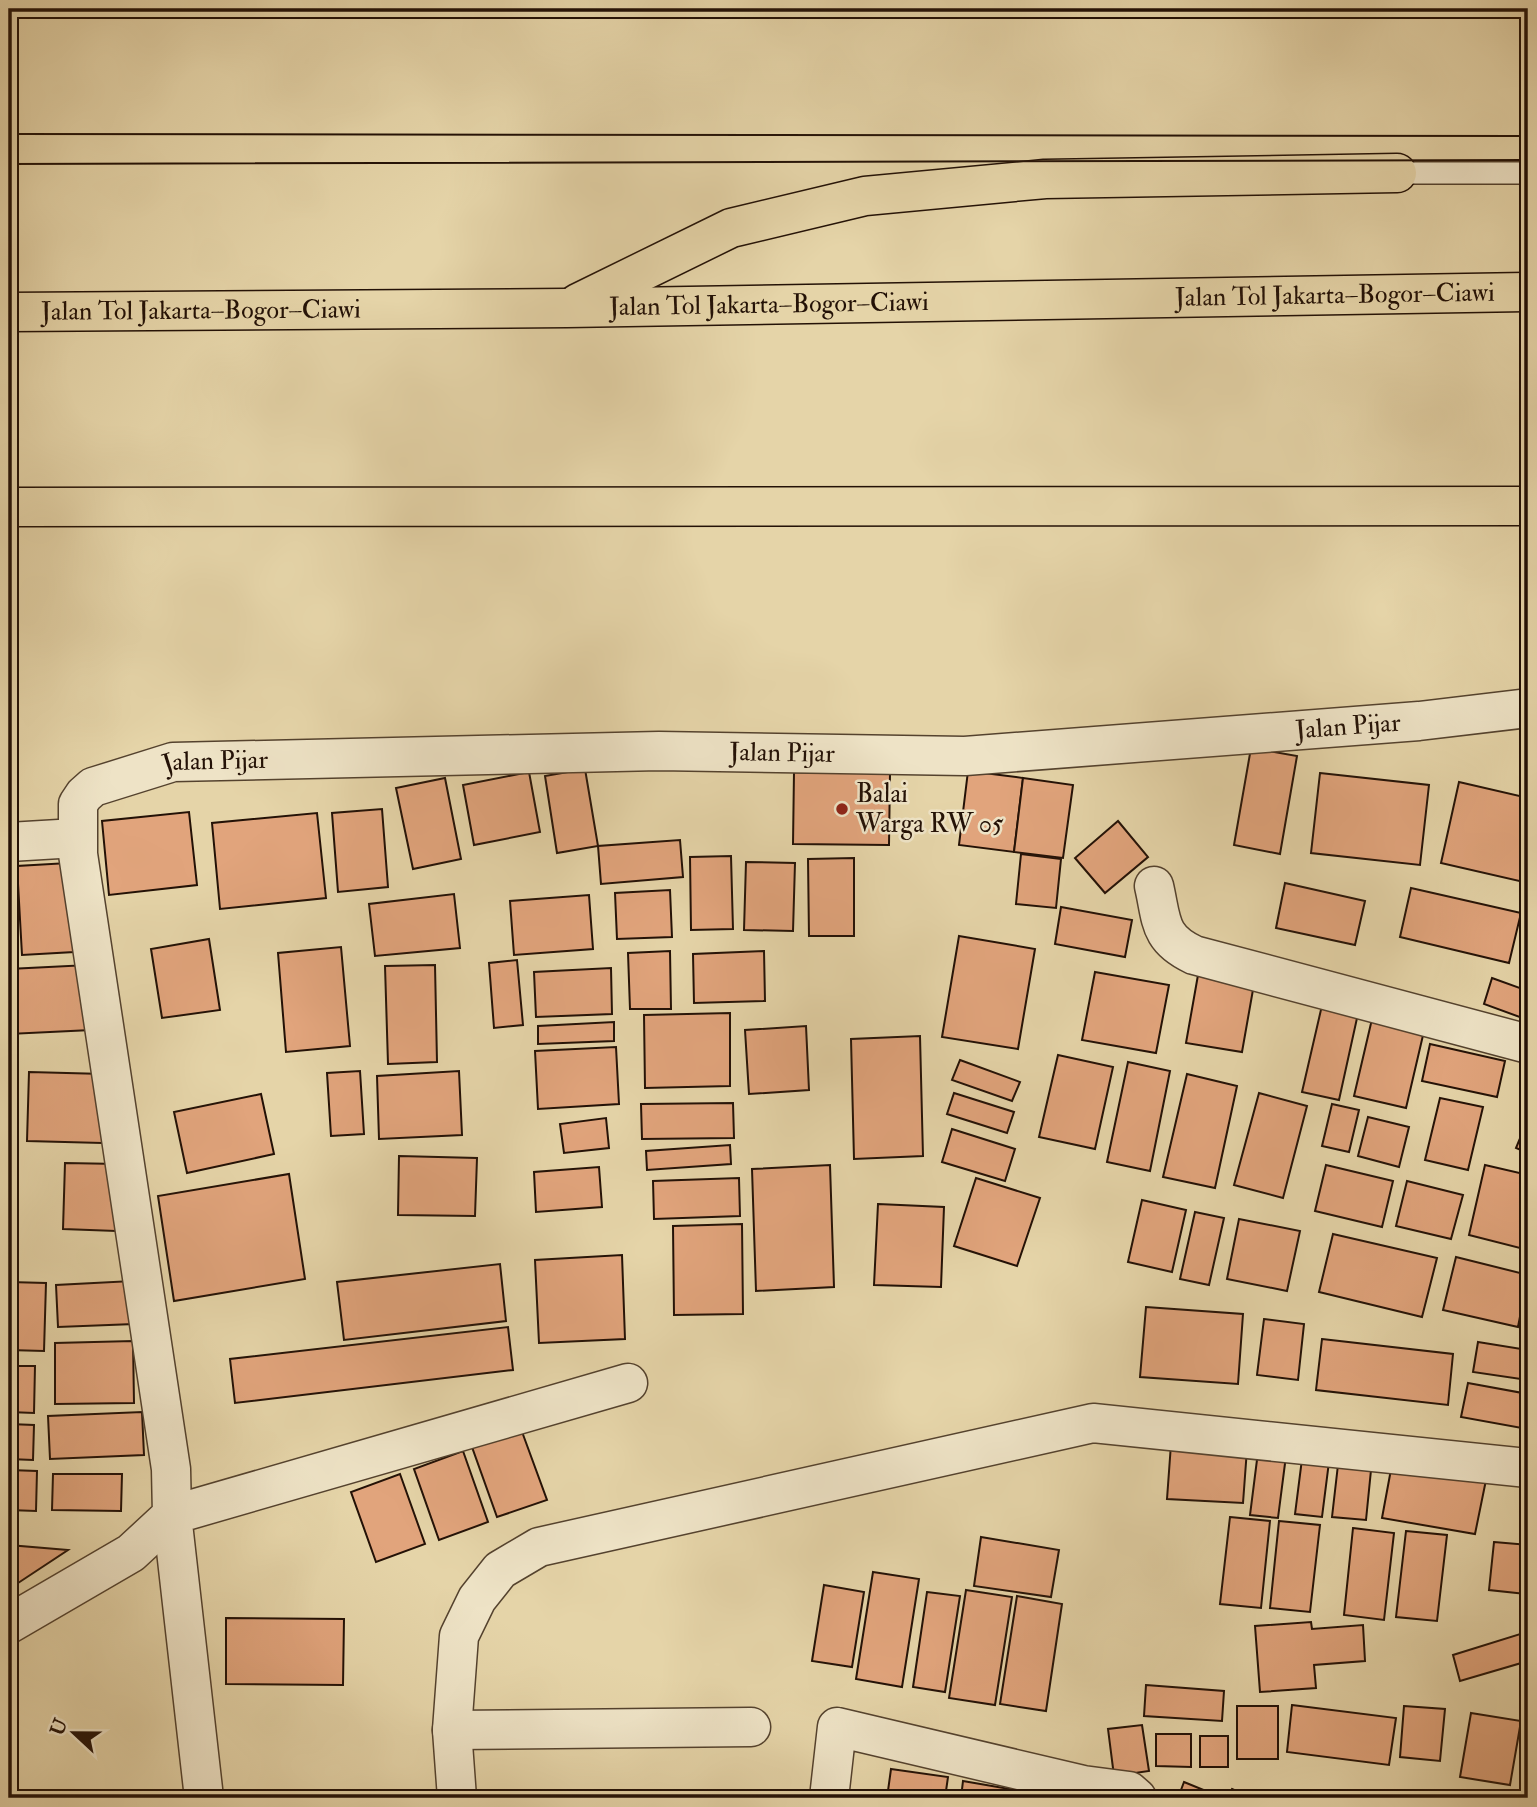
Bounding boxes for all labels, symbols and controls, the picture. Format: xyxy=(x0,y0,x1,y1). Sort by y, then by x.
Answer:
street label: Jalan Tol Jakarta–Bogor–Ciawi xyxy=(1174,277,1495,314)
street label: Jalan Tol Jakarta–Bogor–Ciawi xyxy=(608,286,929,323)
street label: Jalan Tol Jakarta–Bogor–Ciawi xyxy=(40,293,361,328)
street label: Jalan Pijar xyxy=(1293,706,1402,747)
street label: Jalan Pijar xyxy=(728,736,835,770)
street label: Jalan Pijar xyxy=(157,744,269,781)
place label: Balai Warga RW 05 xyxy=(855,778,1004,840)
marker: Balai Warga RW 05 xyxy=(834,801,850,817)
north arrow xyxy=(38,1699,108,1769)
text: U xyxy=(45,1715,73,1739)

